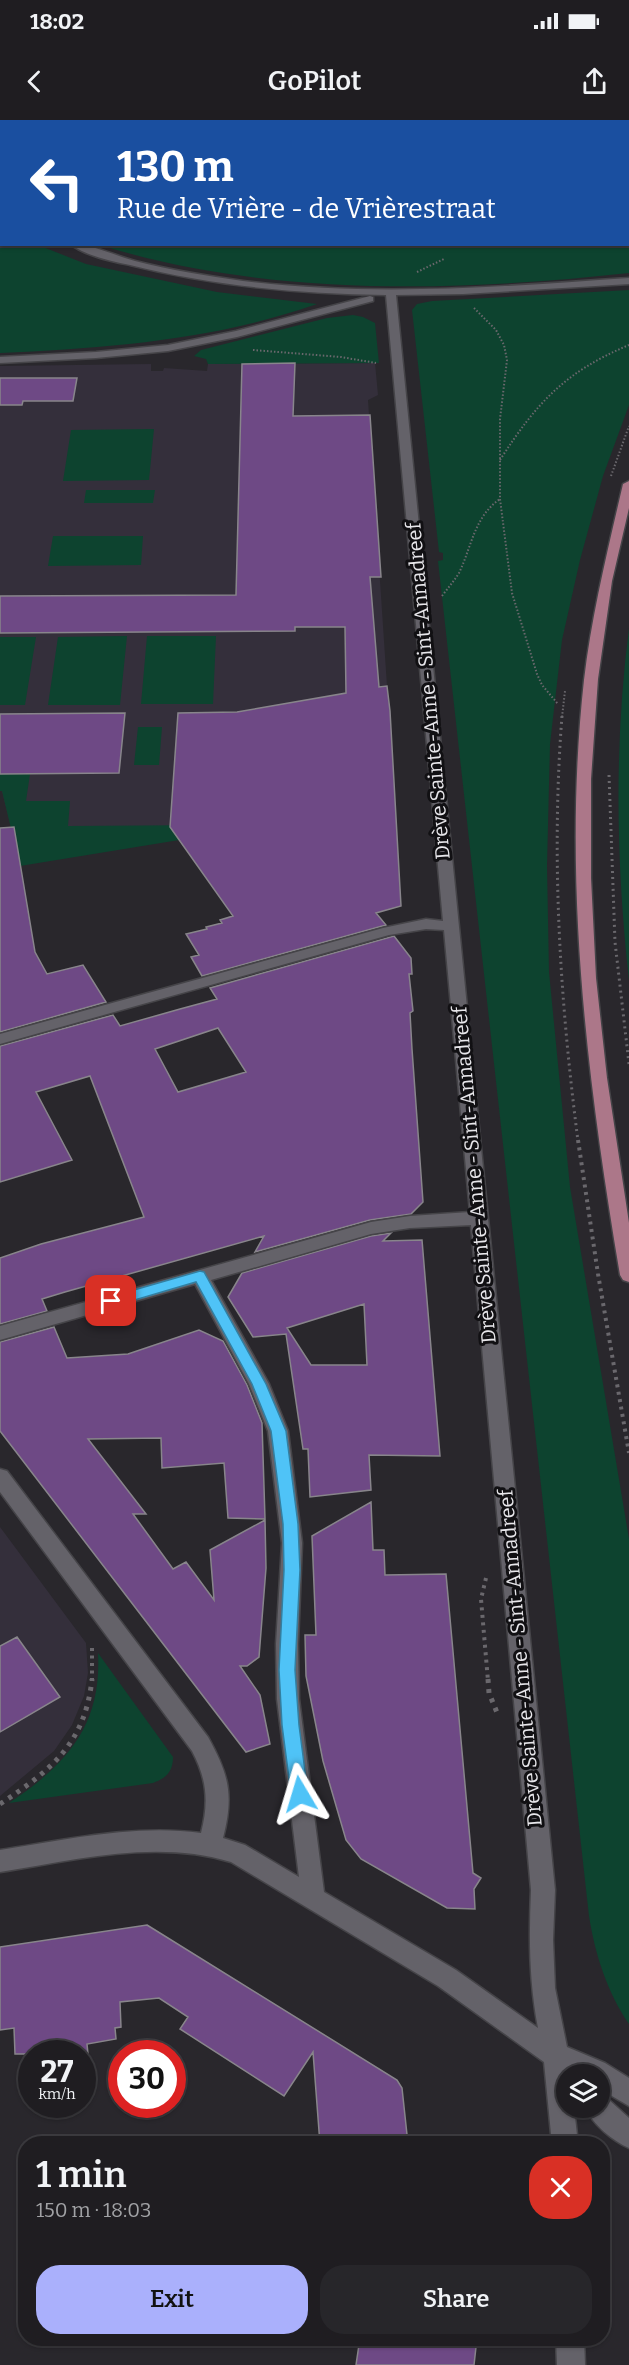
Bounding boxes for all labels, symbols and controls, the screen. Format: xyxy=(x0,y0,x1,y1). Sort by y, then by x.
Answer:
text: 18:02 xyxy=(30,8,84,35)
icon: back xyxy=(18,65,51,98)
text: GoPilot xyxy=(268,65,361,97)
icon: share xyxy=(578,65,611,98)
text: 130 m xyxy=(117,142,234,192)
icon: left xyxy=(18,144,96,222)
text: Rue de Vrière - de Vrièrestraat xyxy=(117,193,496,225)
street label: Drève Sainte-Anne - Sint-Annadreef xyxy=(401,520,455,860)
street label: Drève Sainte-Anne - Sint-Annadreef xyxy=(447,1004,501,1344)
pin xyxy=(85,1275,136,1326)
icon: arrive xyxy=(94,1284,127,1317)
street label: Drève Sainte-Anne - Sint-Annadreef xyxy=(493,1487,547,1827)
position arrow xyxy=(268,1762,332,1826)
speed limit sign: 30 xyxy=(108,2040,186,2118)
text: 27 xyxy=(41,2054,73,2090)
map controls xyxy=(556,2064,610,2118)
button: layers xyxy=(556,2064,610,2118)
text: km/h xyxy=(38,2085,76,2103)
text: 1 min xyxy=(36,2153,127,2197)
button: close xyxy=(529,2156,592,2219)
text: 150 m · 18:03 xyxy=(36,2198,152,2222)
button: Exit xyxy=(36,2265,308,2334)
button: Share xyxy=(320,2265,592,2334)

